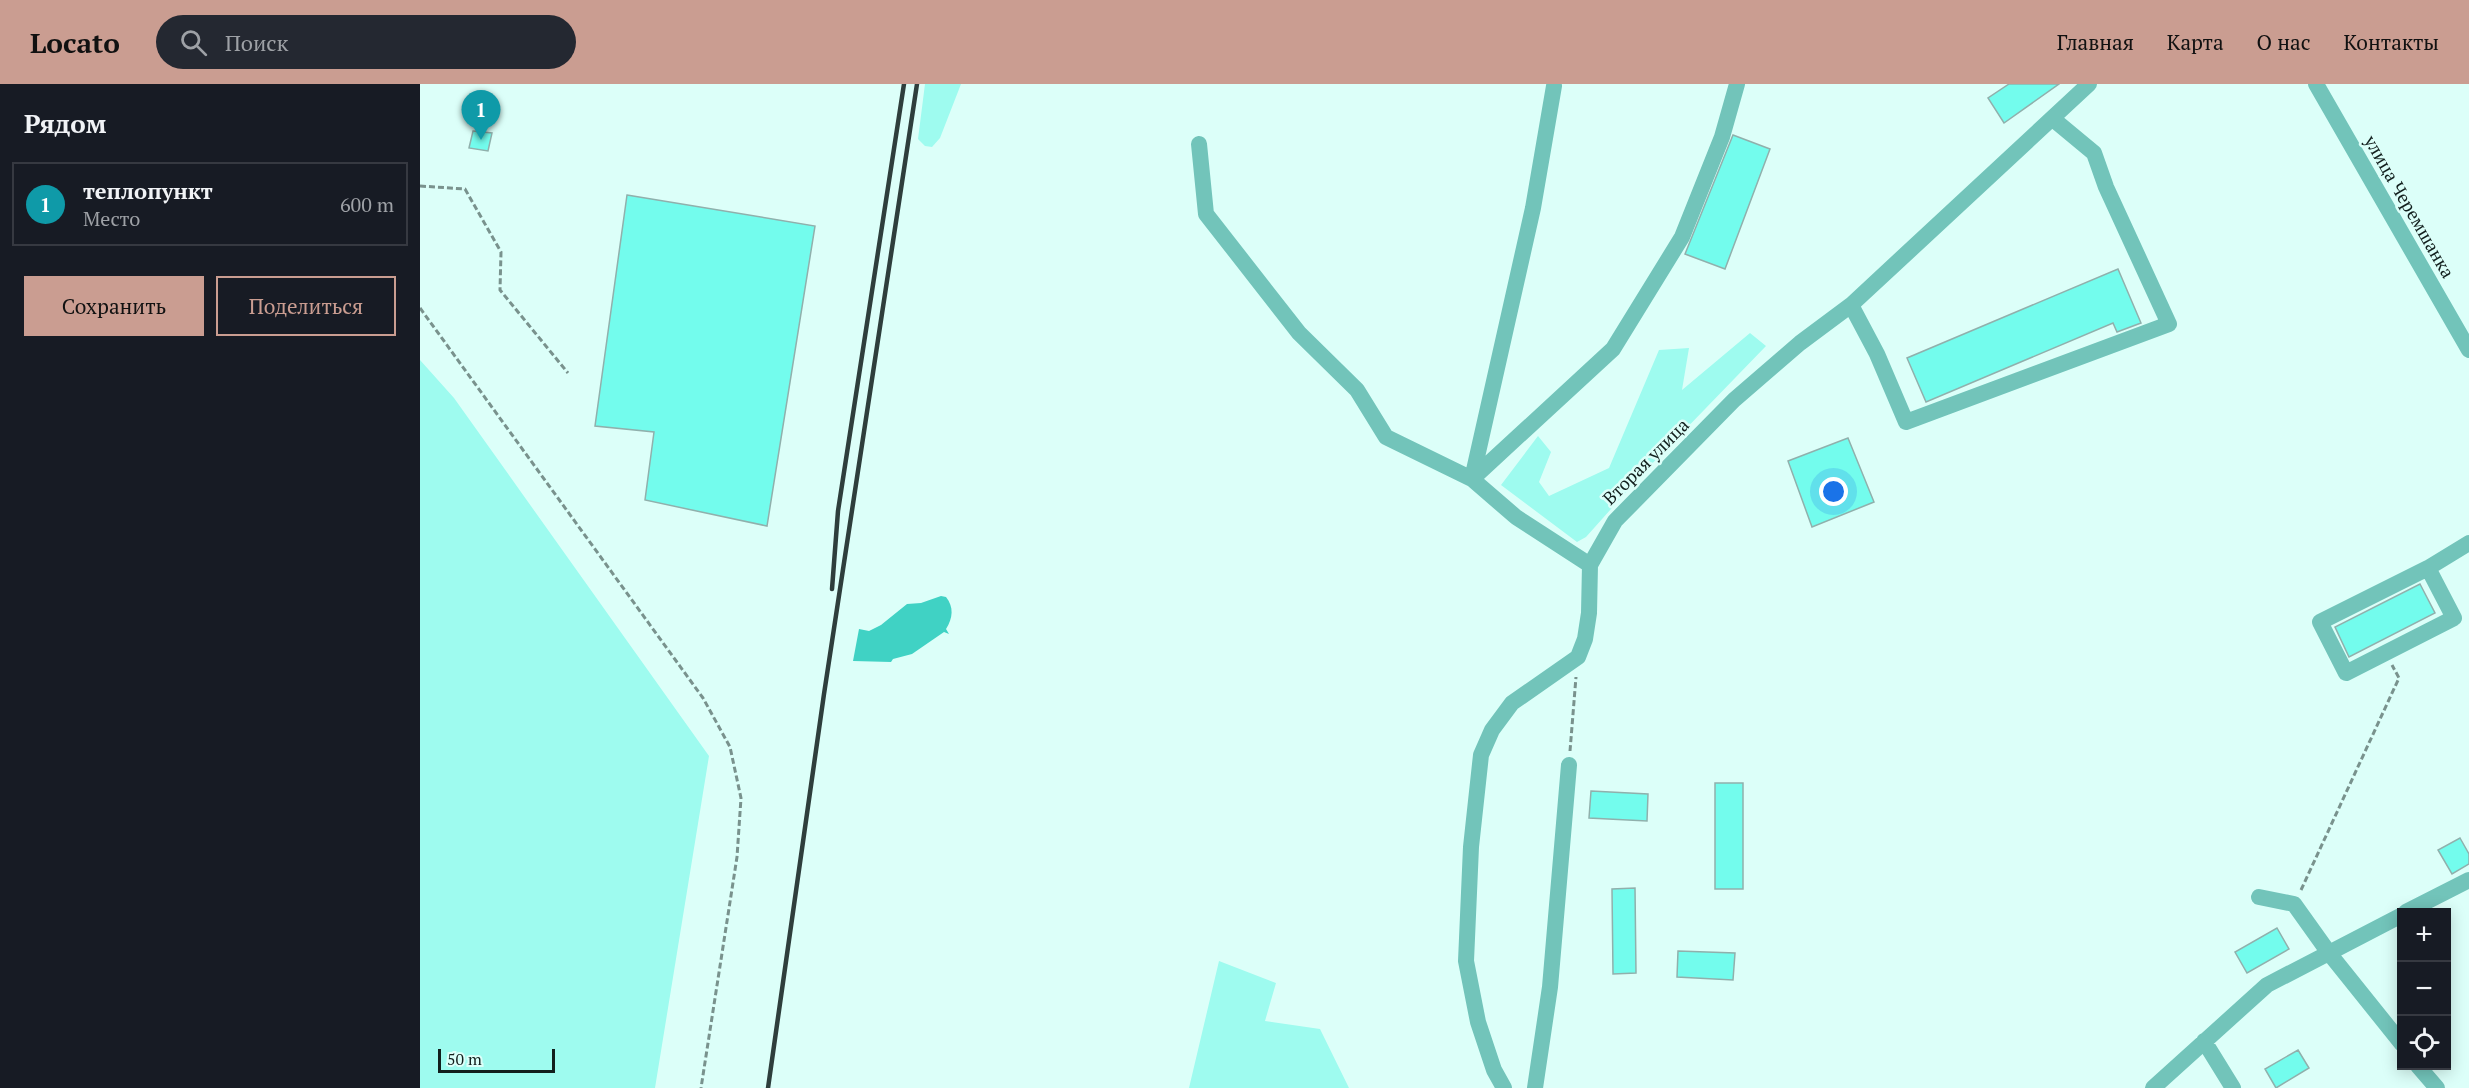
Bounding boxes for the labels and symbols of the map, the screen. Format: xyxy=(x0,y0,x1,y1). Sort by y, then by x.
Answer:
pin: 1 xyxy=(462,91,500,140)
street label: улица Черемшанка xyxy=(2359,130,2460,282)
street label: Вторая улица xyxy=(1597,413,1694,510)
your location xyxy=(1819,477,1848,506)
scale bar xyxy=(438,1046,555,1074)

